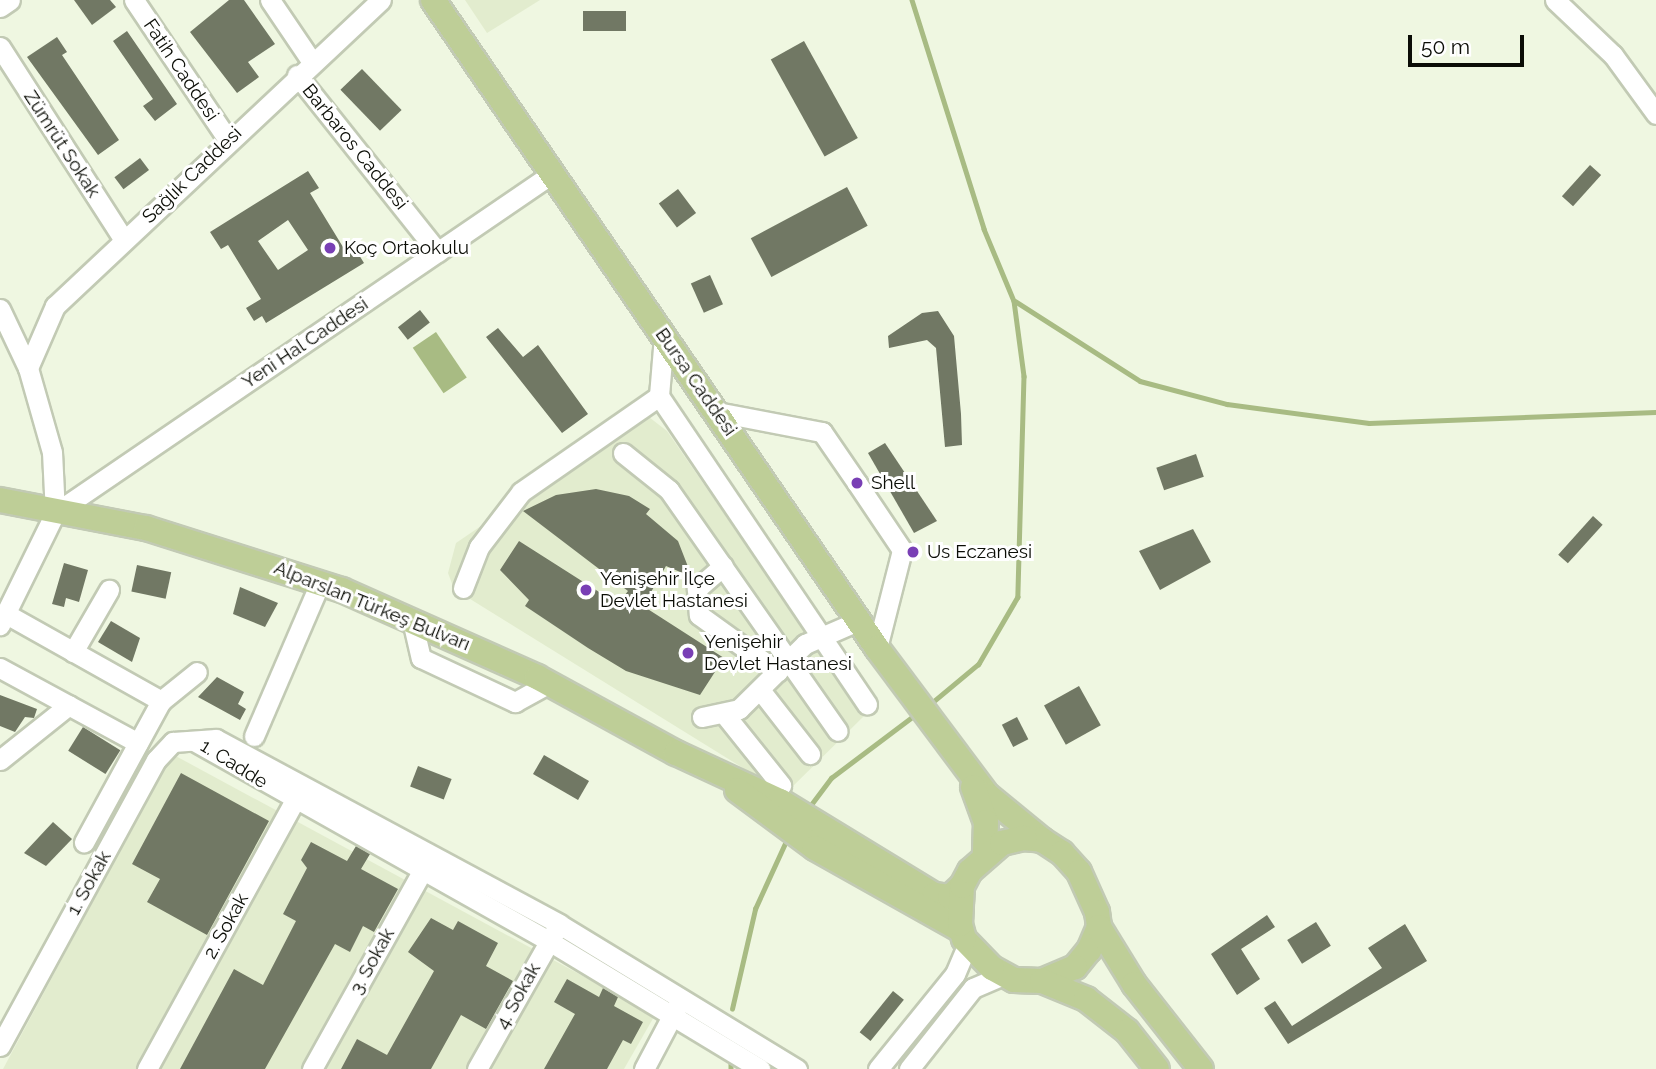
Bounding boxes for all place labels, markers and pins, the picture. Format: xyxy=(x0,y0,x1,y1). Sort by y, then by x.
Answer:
place label: Koç Ortaokulu xyxy=(344,237,469,259)
marker: Koç Ortaokulu xyxy=(322,240,338,256)
place label: Shell xyxy=(871,472,915,494)
marker: Shell xyxy=(849,475,865,491)
place label: Us Eczanesi xyxy=(927,541,1032,563)
marker: Us Eczanesi xyxy=(905,544,921,560)
place label: Yenişehir İlçe Devlet Hastanesi xyxy=(600,568,748,612)
marker: Yenişehir İlçe Devlet Hastanesi xyxy=(578,582,594,598)
place label: Yenişehir Devlet Hastanesi xyxy=(704,631,852,675)
marker: Yenişehir Devlet Hastanesi xyxy=(678,643,698,663)

